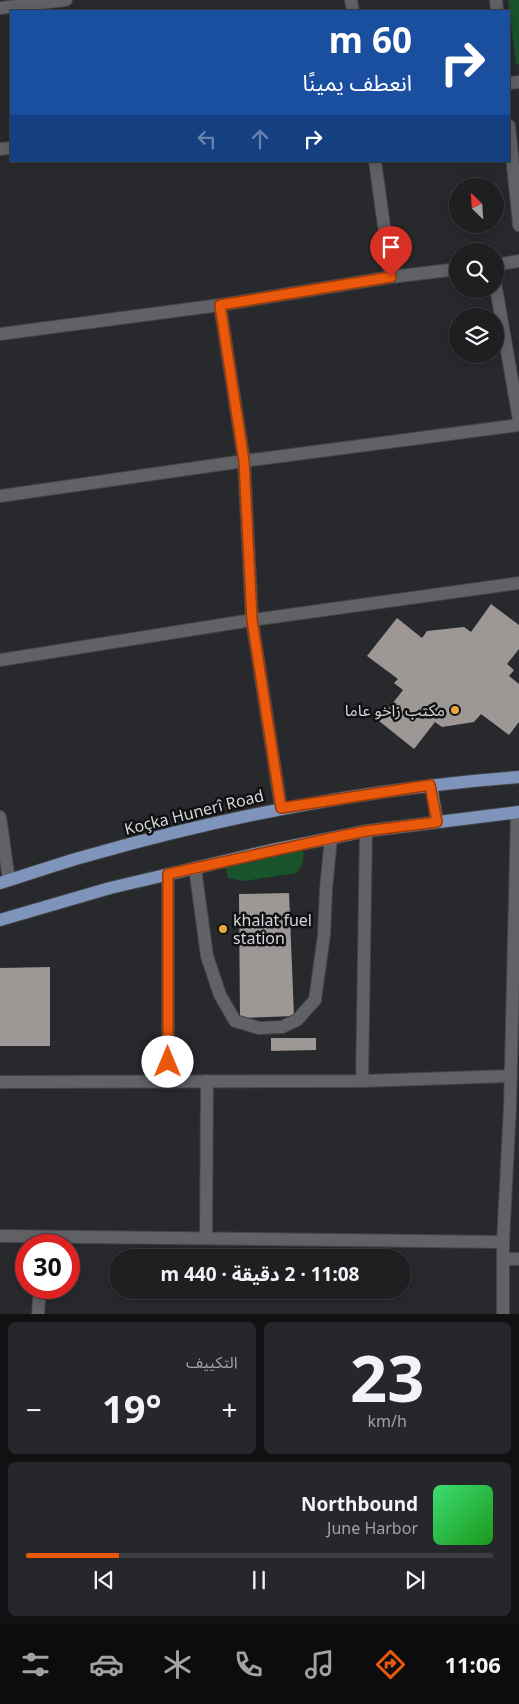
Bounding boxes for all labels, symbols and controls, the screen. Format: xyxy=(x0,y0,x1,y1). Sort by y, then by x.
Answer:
text: 60 m xyxy=(329,16,412,63)
icon: right xyxy=(430,30,495,95)
text: انعطف يمينًا xyxy=(302,67,412,97)
icon: left xyxy=(193,125,221,153)
icon: ahead xyxy=(246,125,274,153)
icon: right xyxy=(299,125,327,153)
north arrow xyxy=(449,178,504,232)
map controls xyxy=(449,178,504,363)
pin xyxy=(370,226,412,277)
icon: arrive xyxy=(377,233,405,261)
button: search xyxy=(449,243,504,298)
button: layers xyxy=(449,308,504,363)
place label: مكتب زاخو عاما xyxy=(345,699,445,721)
marker: مكتب زاخو عاما xyxy=(449,704,461,716)
street label: Koçka Hunerî Road xyxy=(122,784,266,840)
place label: khalat fuel station xyxy=(233,909,312,949)
marker: khalat fuel station xyxy=(217,923,229,935)
position arrow xyxy=(141,1035,193,1087)
speed limit sign: 30 xyxy=(15,1234,80,1299)
text: 11:08 · 2 دقيقة · 440 m xyxy=(161,1261,359,1287)
text: 23 xyxy=(350,1333,424,1421)
text: التكييف xyxy=(186,1351,238,1373)
text: 19° xyxy=(102,1382,162,1434)
text: − xyxy=(26,1390,42,1428)
text: + xyxy=(221,1390,238,1428)
text: km/h xyxy=(368,1410,407,1432)
text: Northbound xyxy=(301,1491,418,1517)
text: June Harbor xyxy=(327,1517,418,1539)
icon: previous xyxy=(90,1566,118,1594)
icon: pause xyxy=(245,1566,273,1594)
icon: next xyxy=(401,1566,429,1594)
icon: filters xyxy=(18,1647,53,1682)
icon: car xyxy=(89,1647,124,1682)
icon: climate xyxy=(160,1647,195,1682)
icon: phone xyxy=(231,1647,266,1682)
icon: music xyxy=(302,1647,337,1682)
icon: directions xyxy=(373,1647,408,1682)
text: 11:06 xyxy=(444,1649,501,1679)

